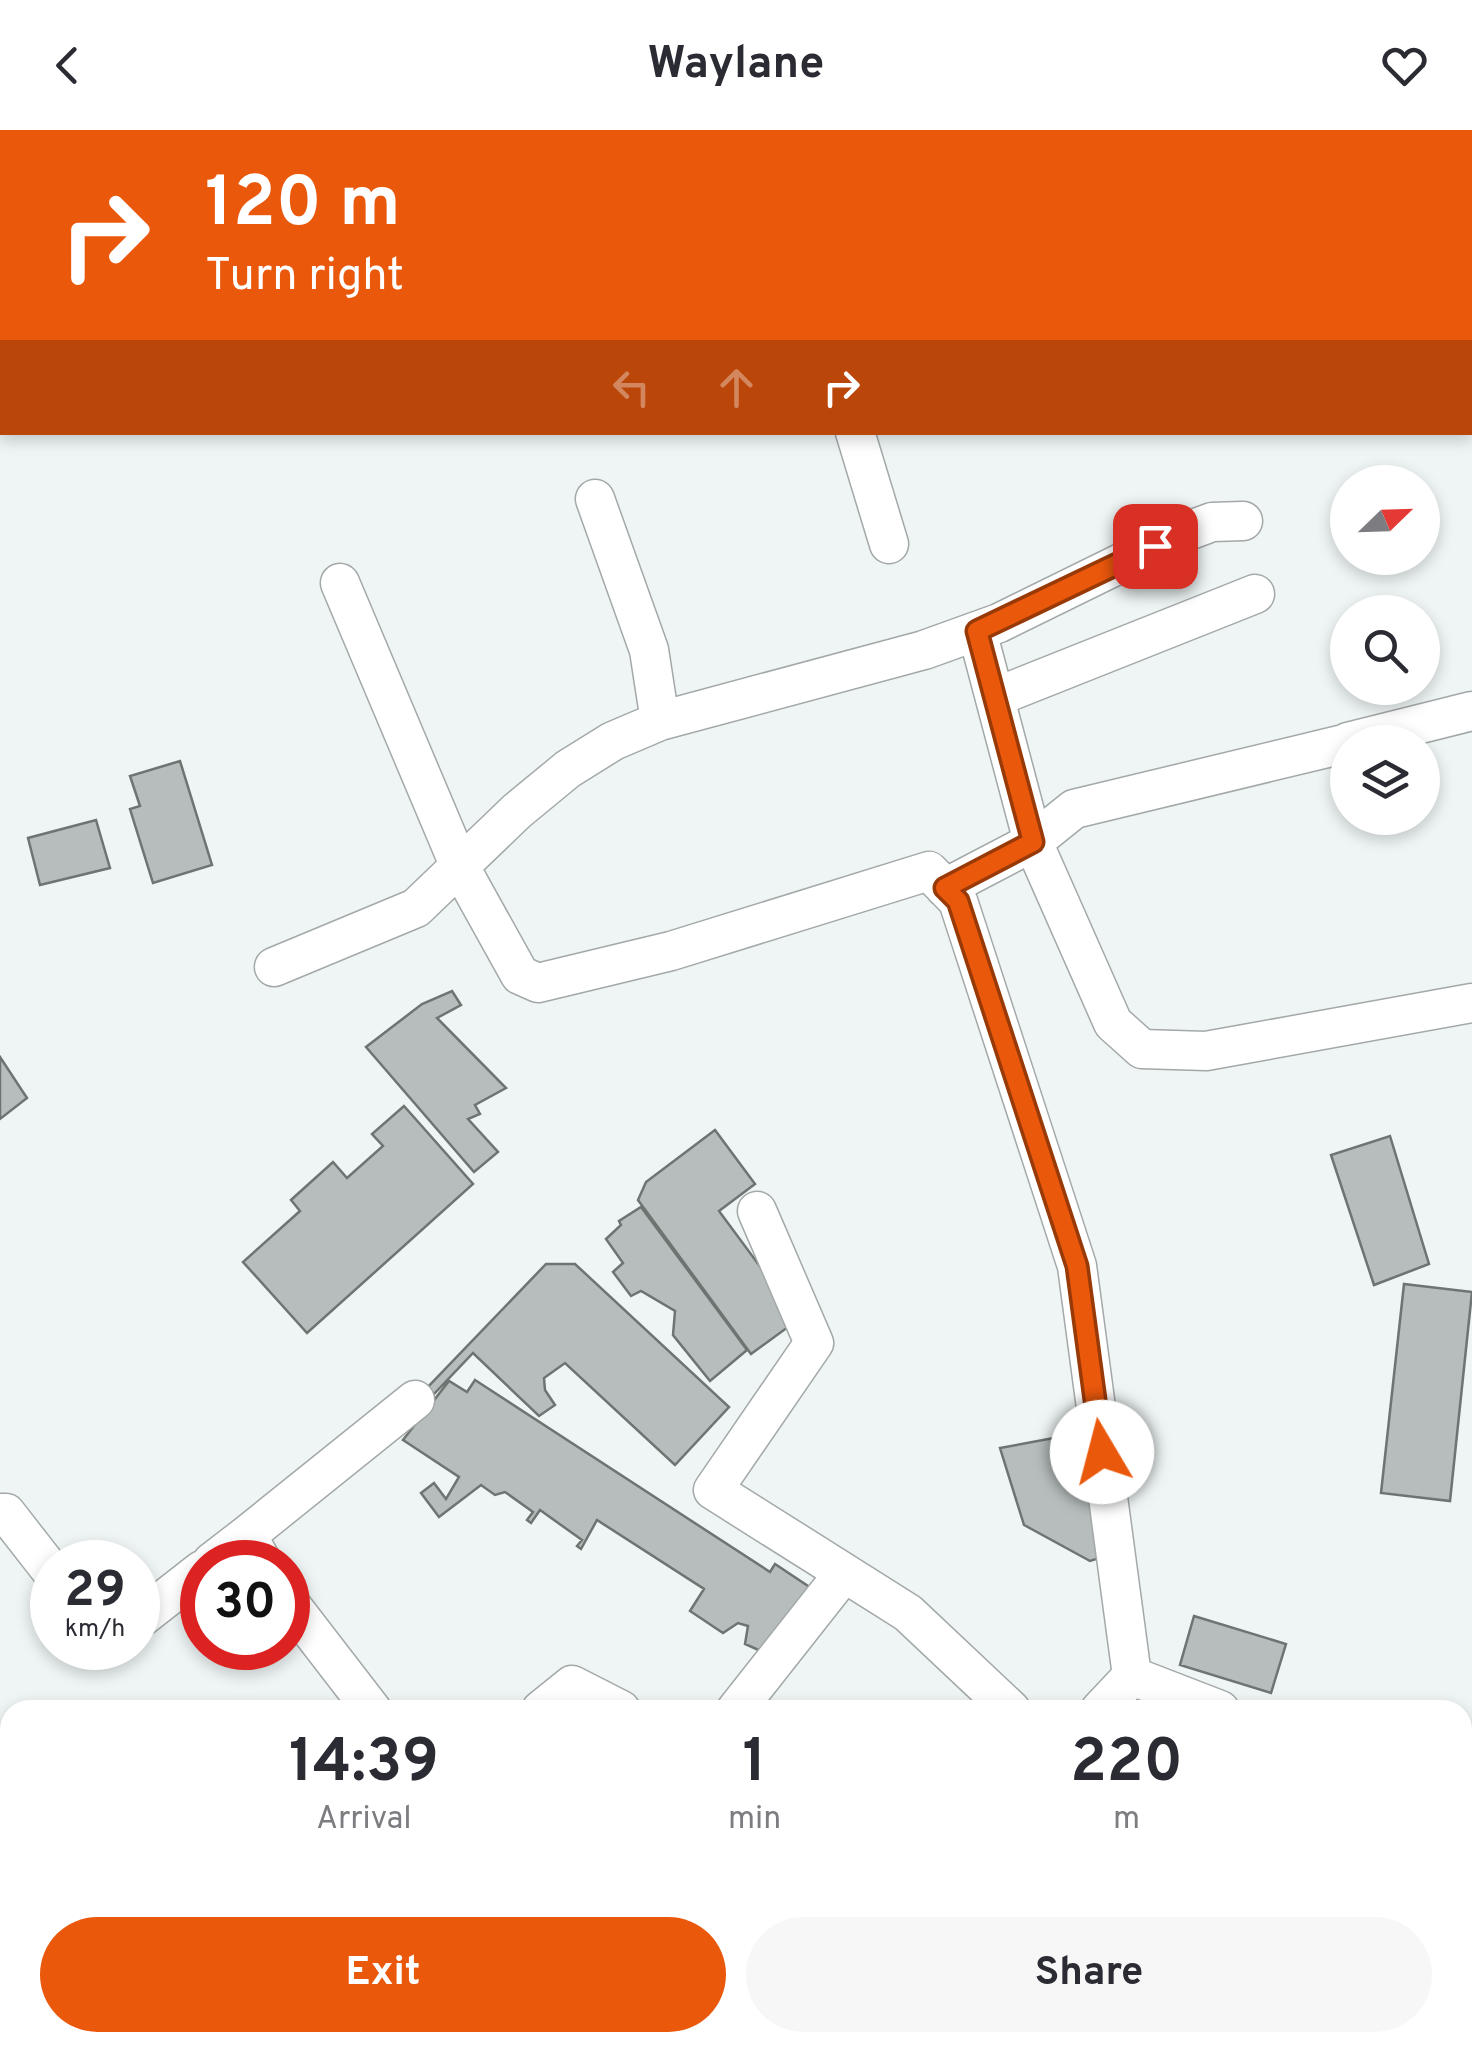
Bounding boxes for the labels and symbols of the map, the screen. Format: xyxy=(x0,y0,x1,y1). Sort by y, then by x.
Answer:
north arrow xyxy=(1330,465,1440,575)
pin xyxy=(1113,504,1198,589)
position arrow xyxy=(1050,1400,1154,1504)
speed limit sign: 30 xyxy=(180,1540,310,1670)

